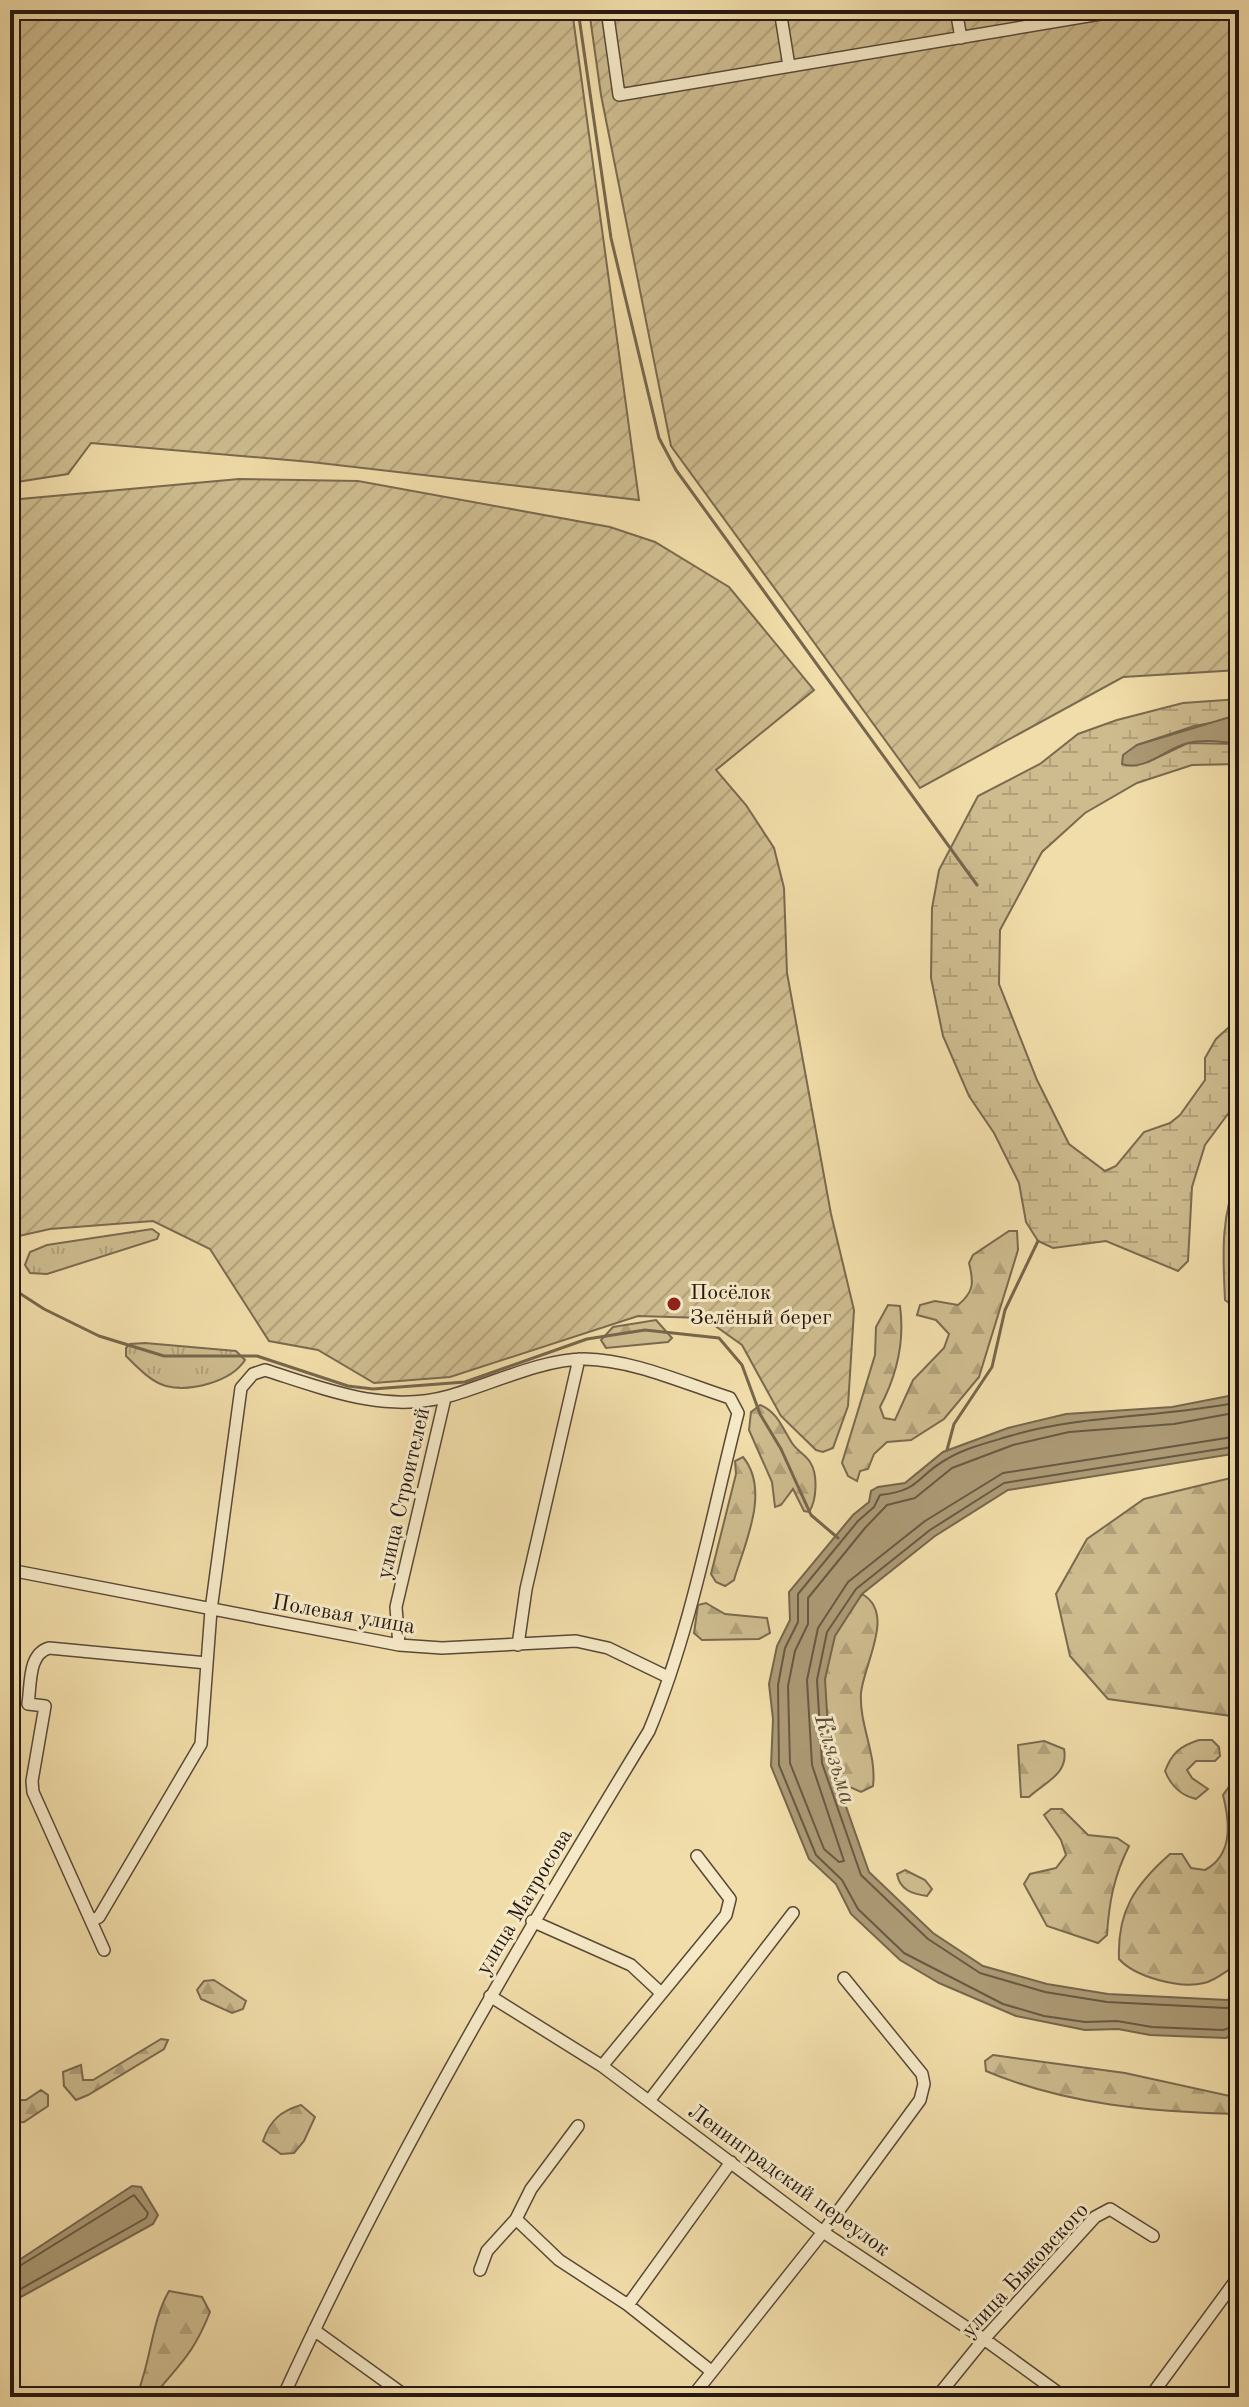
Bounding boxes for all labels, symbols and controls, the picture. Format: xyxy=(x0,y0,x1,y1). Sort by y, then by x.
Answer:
place label: Посёлок Зелёный берег xyxy=(690,1282,832,1329)
marker: Посёлок Зелёный берег xyxy=(665,1295,683,1313)
street label: улица Строителей xyxy=(374,1406,434,1581)
street label: Полевая улица xyxy=(270,1592,417,1638)
water label: Клязьма xyxy=(809,1711,859,1807)
street label: улица Матросова xyxy=(472,1825,577,1979)
street label: Ленинградский переулок xyxy=(684,2100,894,2261)
street label: улица Быковского xyxy=(958,2199,1093,2342)

